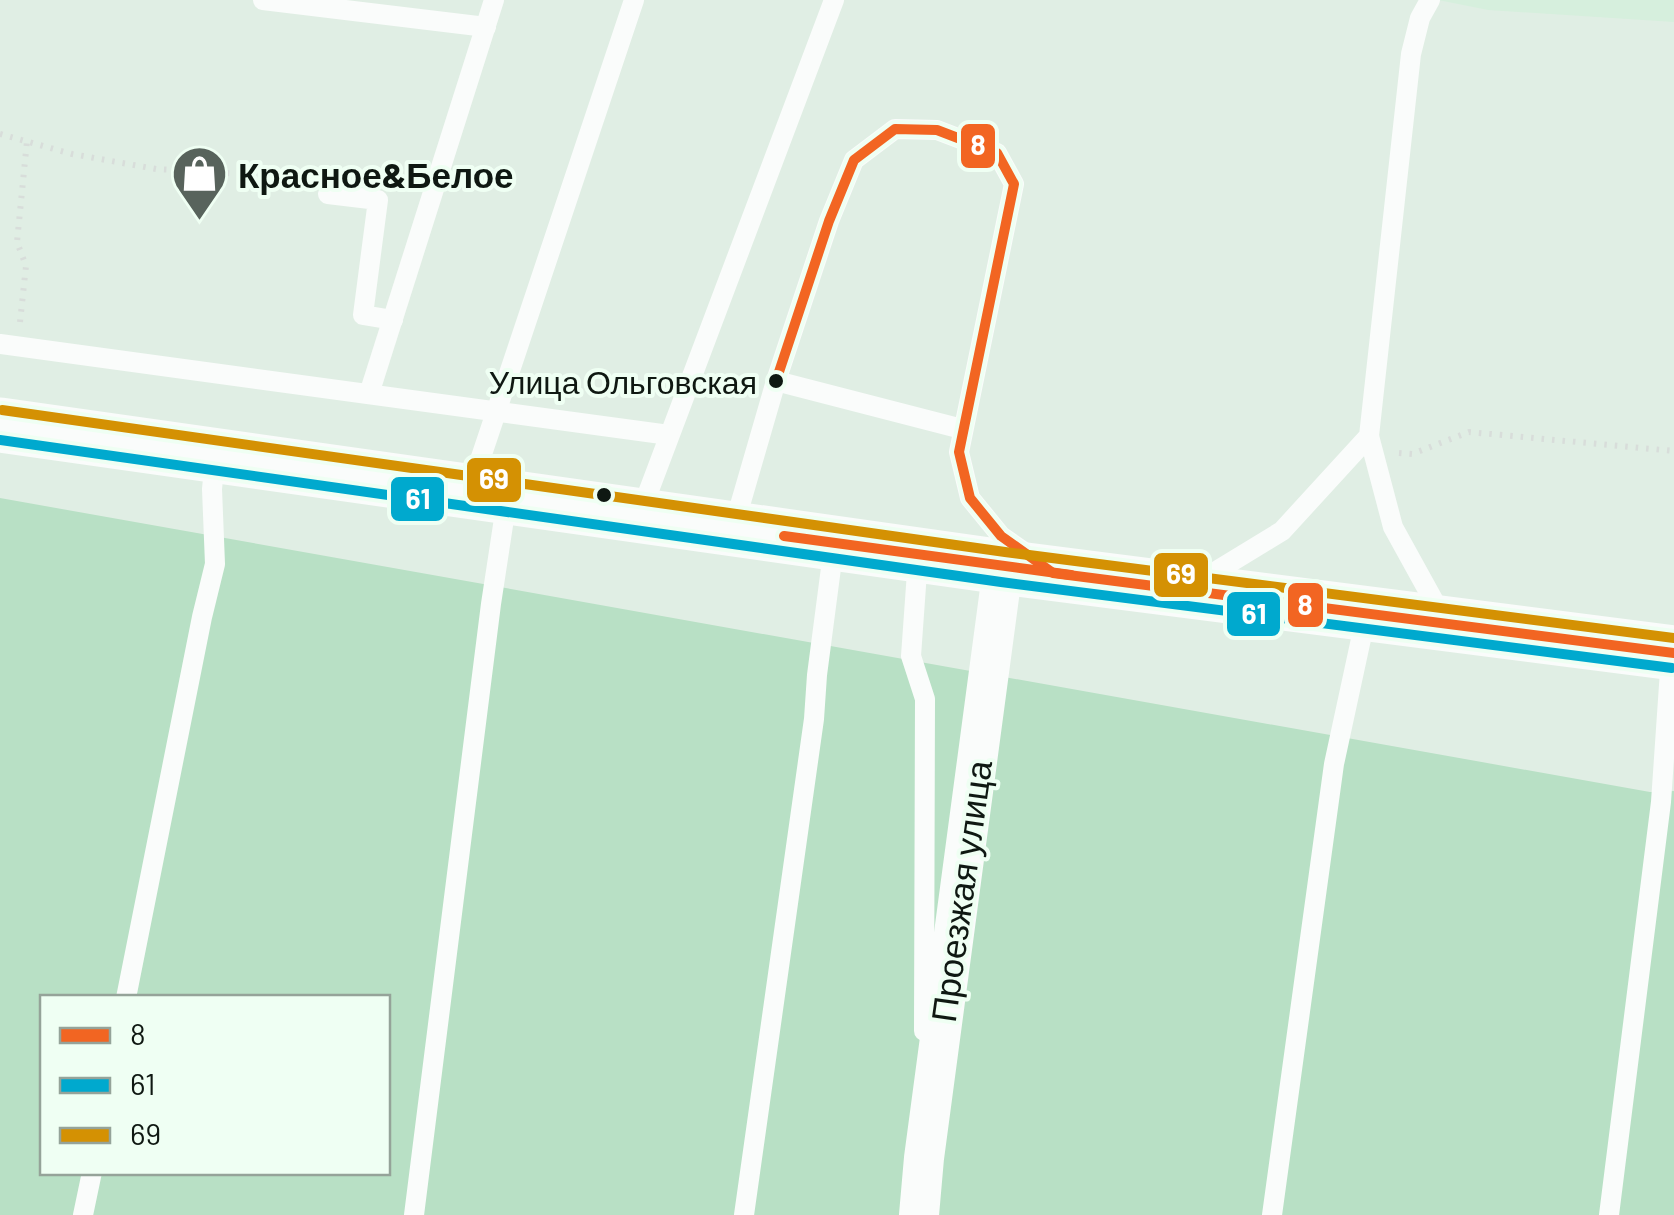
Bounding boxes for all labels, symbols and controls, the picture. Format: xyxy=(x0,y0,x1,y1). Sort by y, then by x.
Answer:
line badge: 8 xyxy=(959,122,997,170)
text: 8 xyxy=(970,127,986,161)
shop icon: Красное&Белое xyxy=(169,144,229,223)
place label: Красное&Белое xyxy=(238,153,514,195)
place label: Улица Ольговская xyxy=(489,362,757,401)
marker: Улица Ольговская xyxy=(766,371,786,391)
line badge: 69 xyxy=(465,456,523,504)
text: 69 xyxy=(479,461,509,495)
line badge: 61 xyxy=(389,475,446,523)
text: 61 xyxy=(406,481,430,515)
unlabelled marker xyxy=(594,485,614,505)
line badge: 69 xyxy=(1152,551,1210,599)
text: 69 xyxy=(1166,556,1196,590)
line badge: 8 xyxy=(1286,581,1325,629)
text: 8 xyxy=(1297,587,1313,621)
line badge: 61 xyxy=(1225,590,1282,638)
text: 61 xyxy=(1242,596,1266,630)
street label: Проезжая улица xyxy=(921,757,999,1025)
legend xyxy=(40,995,390,1175)
text: 8 xyxy=(130,1015,146,1051)
text: 61 xyxy=(130,1065,155,1101)
text: 69 xyxy=(130,1115,161,1151)

